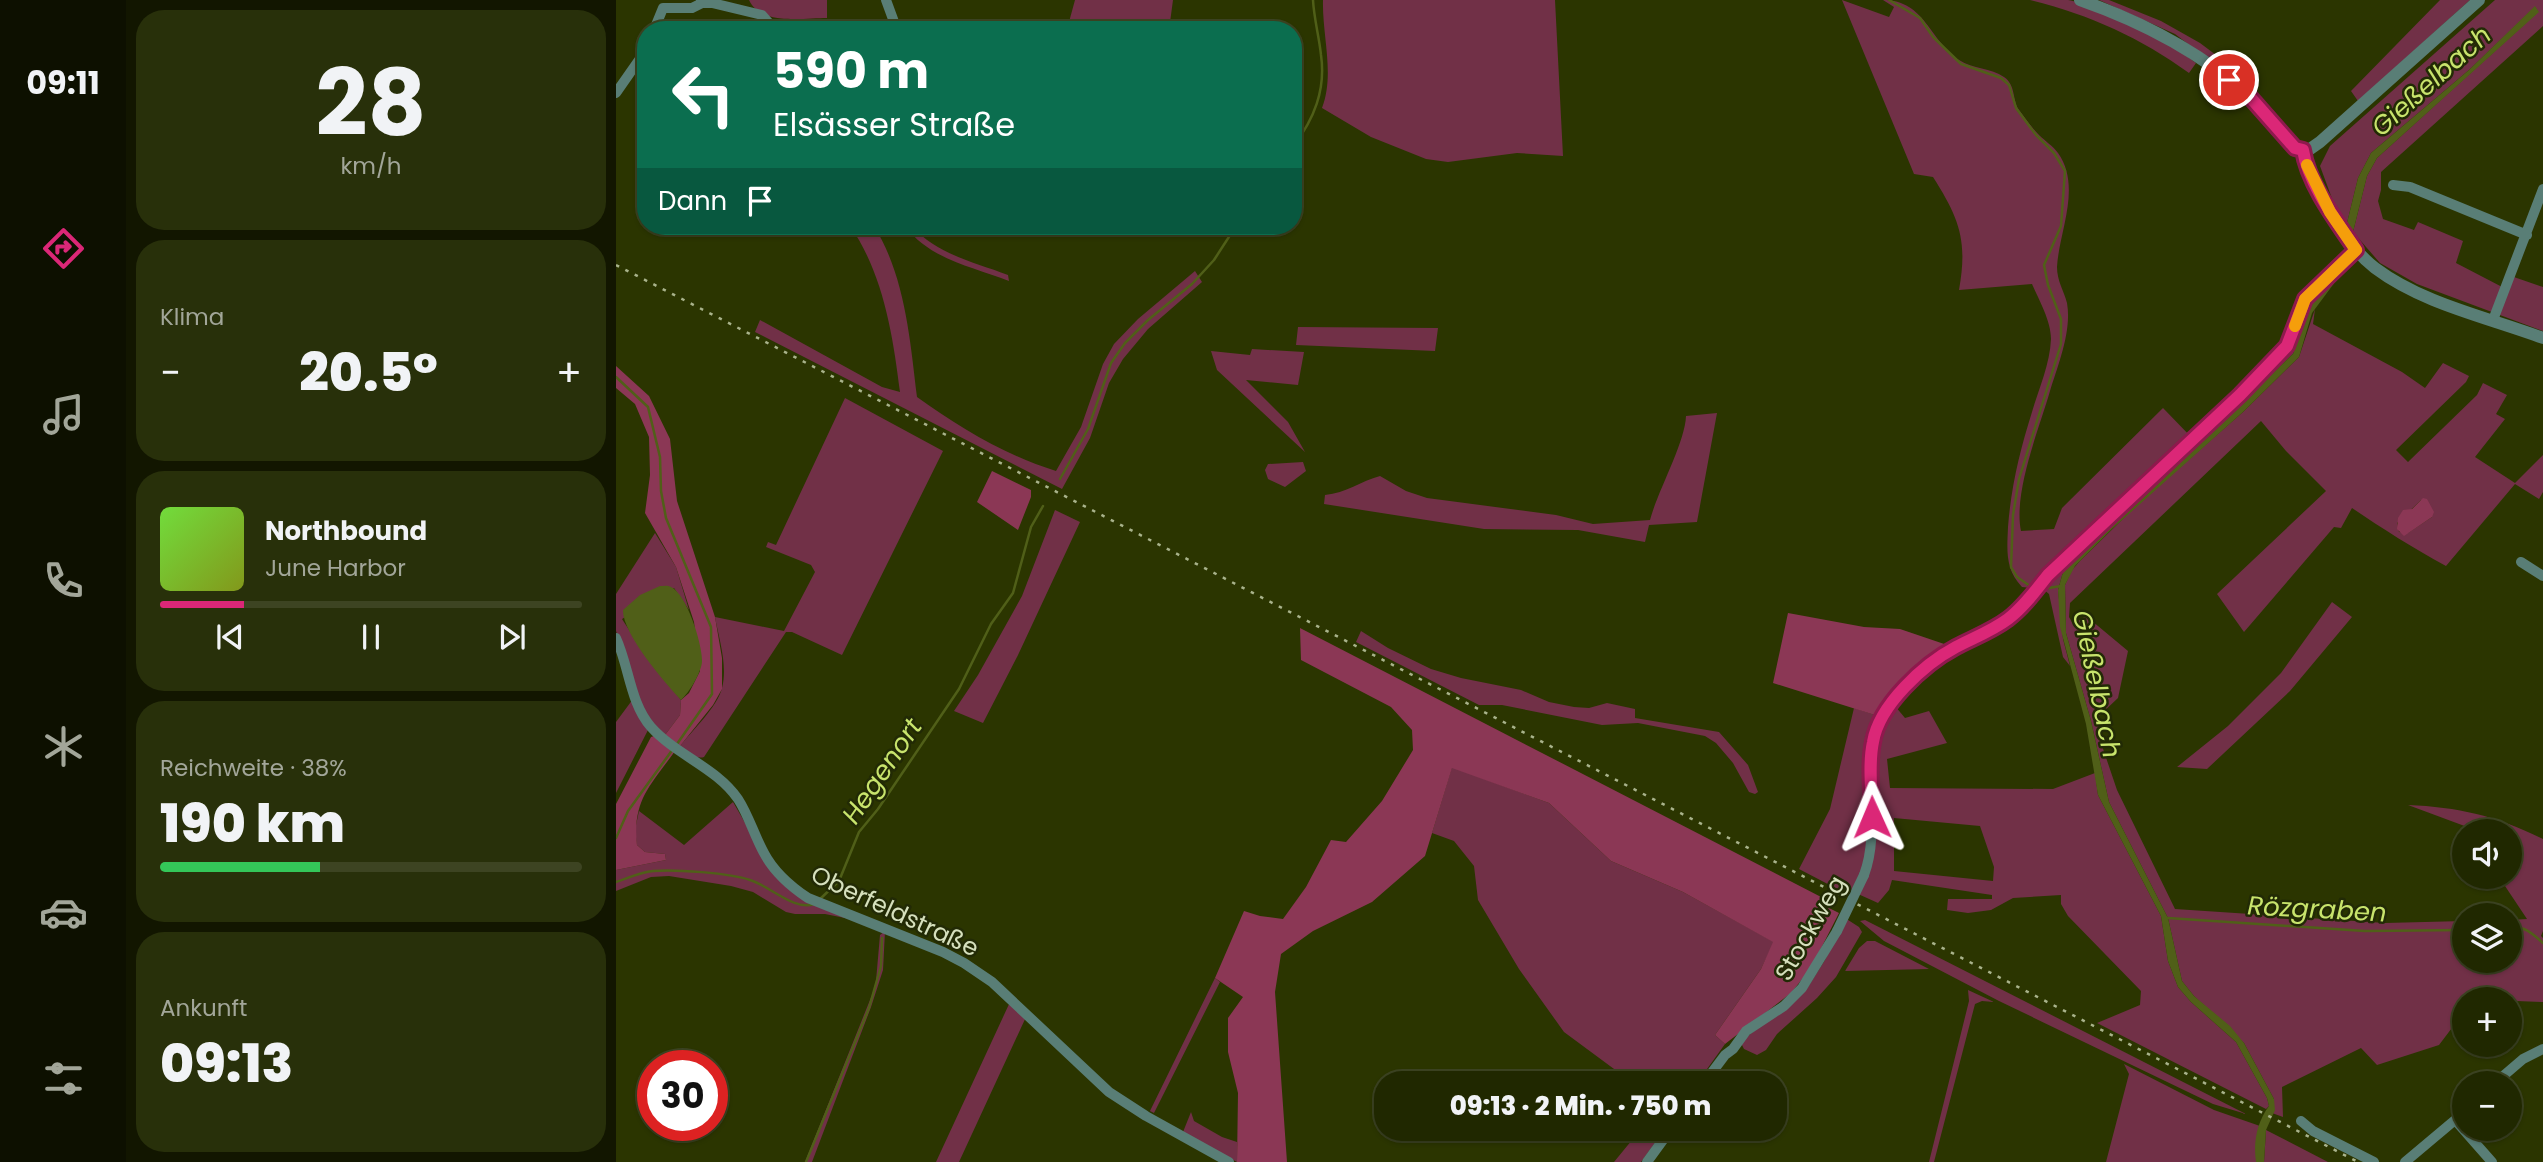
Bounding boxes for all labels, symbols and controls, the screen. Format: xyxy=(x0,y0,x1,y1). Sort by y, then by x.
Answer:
water label: Gießelbach xyxy=(2363,17,2499,145)
text: 590 m xyxy=(773,37,929,105)
text: 28 xyxy=(316,39,426,167)
icon: left xyxy=(658,49,749,140)
pin xyxy=(2199,50,2259,110)
text: 09:11 xyxy=(26,60,100,105)
icon: arrive xyxy=(2210,61,2248,99)
text: Elsässer Straße xyxy=(773,102,1015,147)
text: km/h xyxy=(340,150,402,182)
icon: arrive xyxy=(741,182,779,220)
text: Dann xyxy=(658,183,727,219)
icon: directions xyxy=(39,224,88,273)
text: Klima xyxy=(160,301,224,333)
text: 20.5° xyxy=(299,336,438,409)
text: − xyxy=(160,346,181,399)
text: + xyxy=(556,346,582,399)
icon: music xyxy=(39,390,88,439)
text: Northbound xyxy=(265,513,427,549)
text: June Harbor xyxy=(265,552,406,584)
icon: phone xyxy=(39,556,88,605)
water label: Gießelbach xyxy=(2064,607,2130,761)
icon: previous xyxy=(211,618,249,656)
icon: pause xyxy=(352,618,390,656)
icon: next xyxy=(493,618,531,656)
water label: Hegenort xyxy=(833,711,931,831)
icon: climate xyxy=(39,722,88,771)
text: Reichweite · 38% xyxy=(160,752,347,784)
position arrow xyxy=(1835,780,1909,854)
text: 190 km xyxy=(160,787,345,860)
map controls xyxy=(2452,819,2522,1141)
button: sound xyxy=(2452,819,2522,889)
street label: Oberfeldstraße xyxy=(806,858,984,964)
street label: Stockweg xyxy=(1767,870,1853,986)
water label: Rözgraben xyxy=(2246,887,2388,931)
icon: car xyxy=(39,888,88,937)
button: layers xyxy=(2452,903,2522,973)
button: + xyxy=(2452,987,2522,1057)
text: Ankunft xyxy=(160,992,247,1024)
text: 09:13 xyxy=(160,1027,293,1100)
speed limit sign: 30 xyxy=(637,1050,728,1141)
icon: filters xyxy=(39,1054,88,1103)
button: − xyxy=(2452,1071,2522,1141)
text: 09:13 · 2 Min. · 750 m xyxy=(1450,1088,1711,1124)

